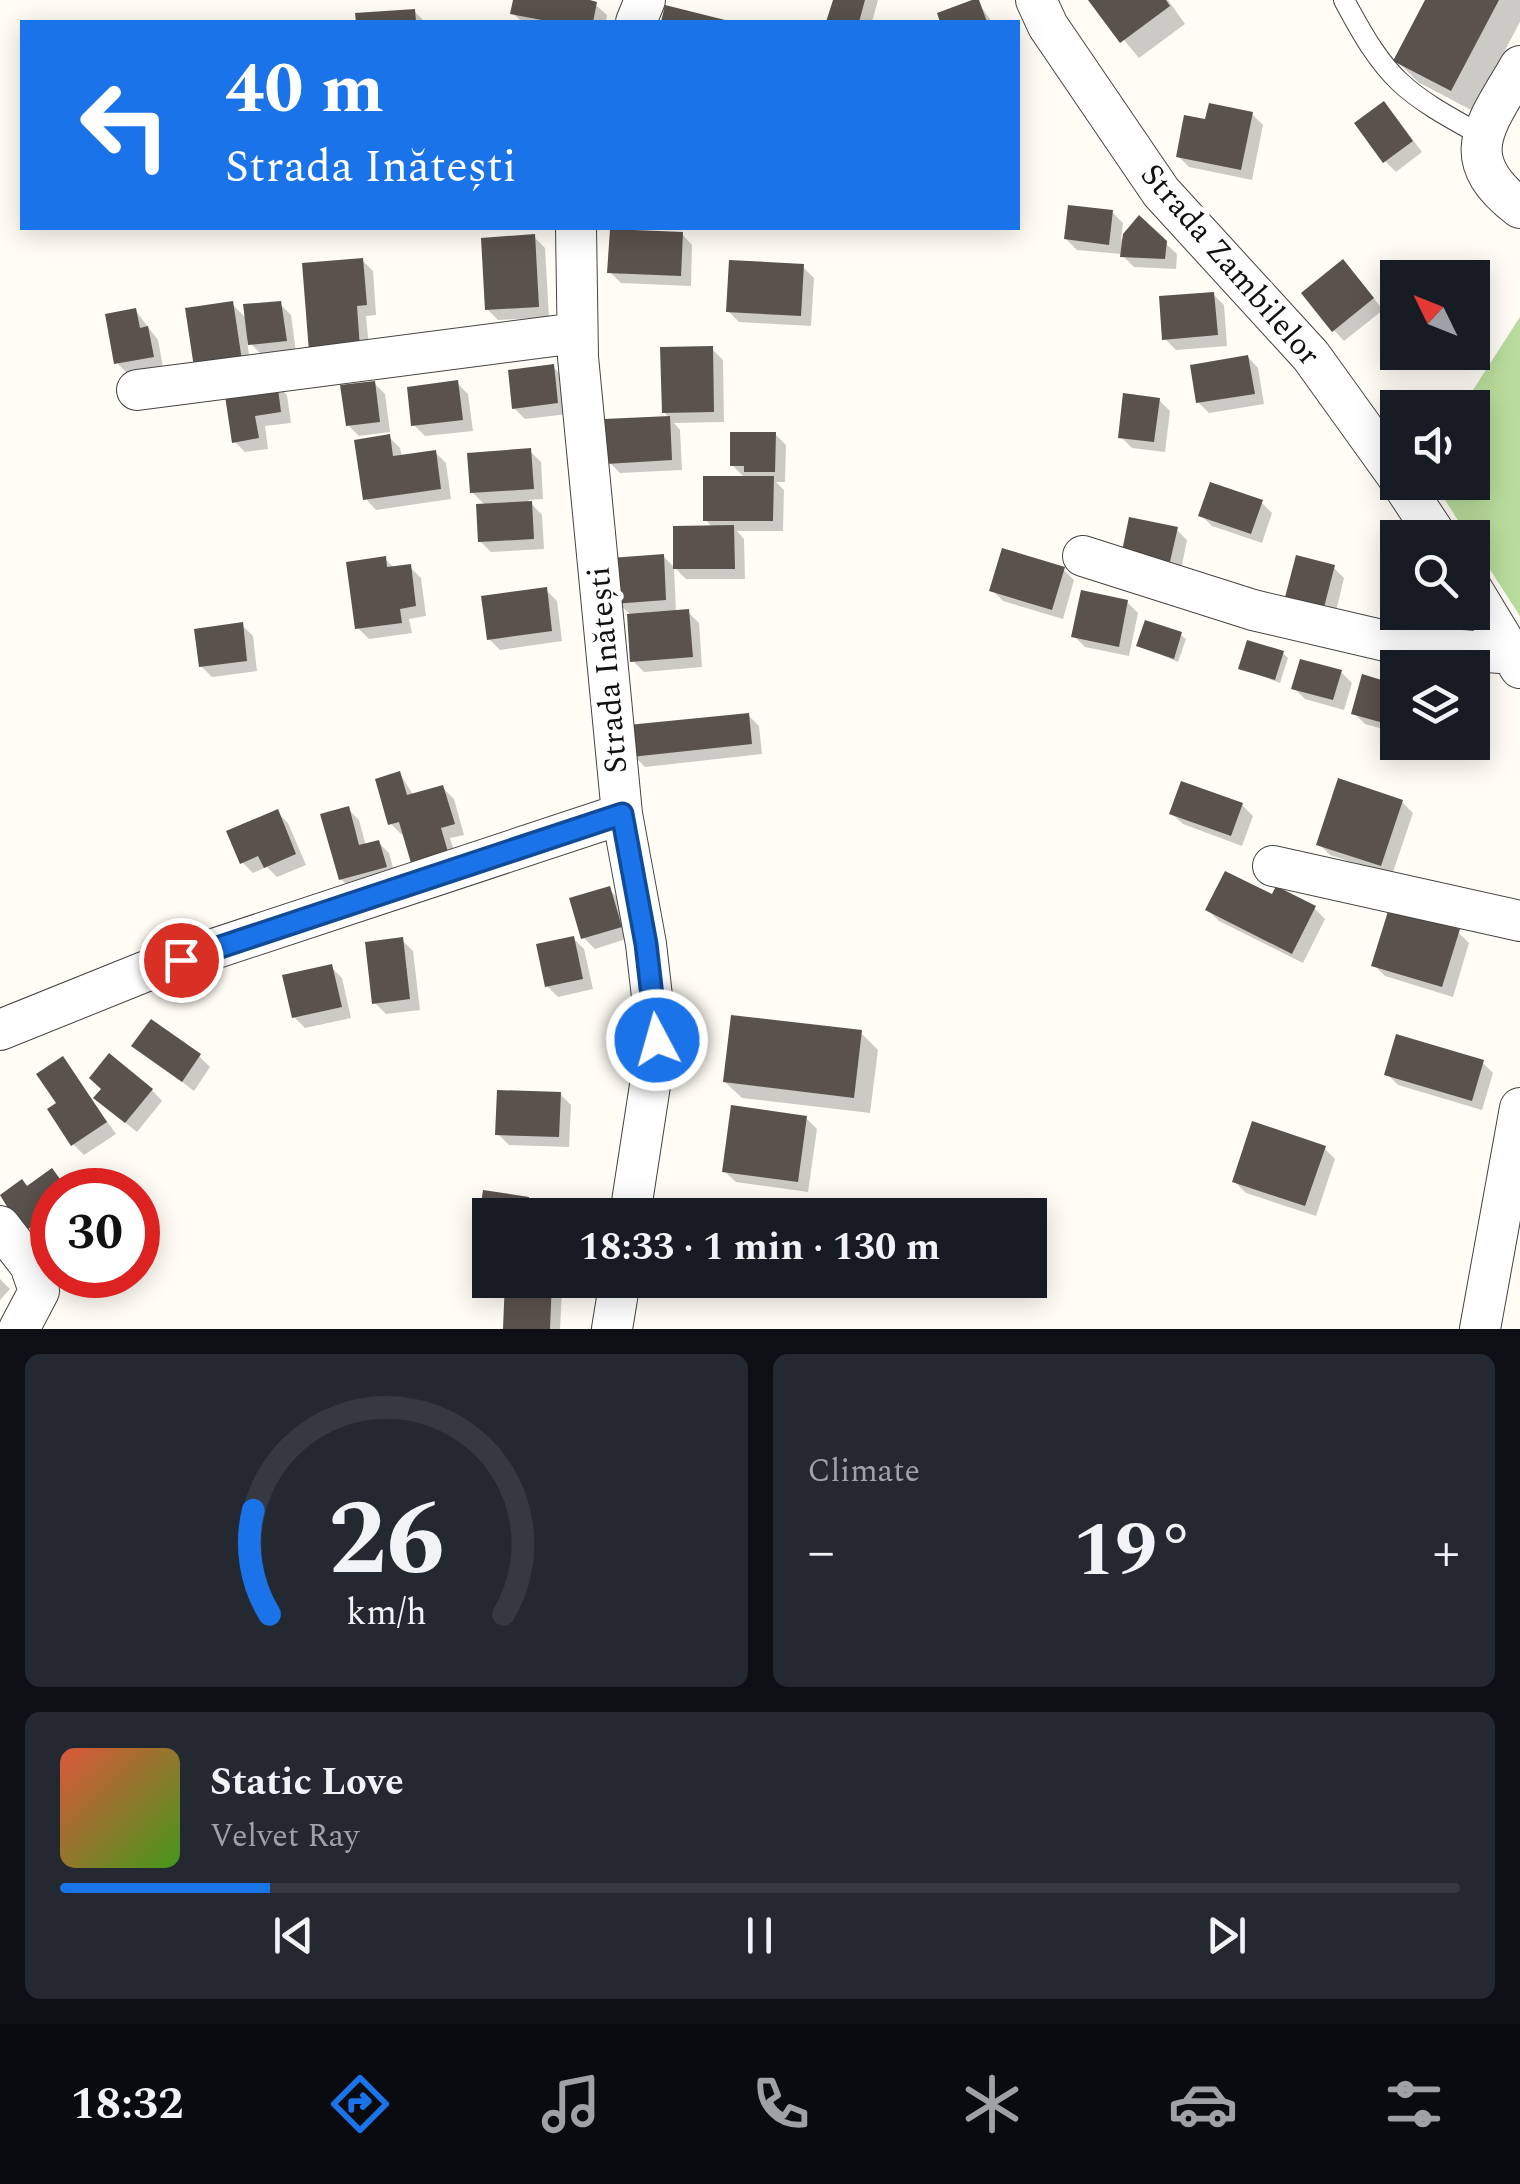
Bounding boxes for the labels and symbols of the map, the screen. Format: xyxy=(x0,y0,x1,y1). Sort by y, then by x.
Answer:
street label: Strada Zambilelor xyxy=(1128,153,1332,377)
north arrow xyxy=(1380,260,1490,370)
street label: Strada Inătești xyxy=(575,565,641,775)
pin xyxy=(139,918,224,1003)
position arrow xyxy=(605,988,709,1092)
speed limit sign: 30 xyxy=(30,1168,160,1298)

